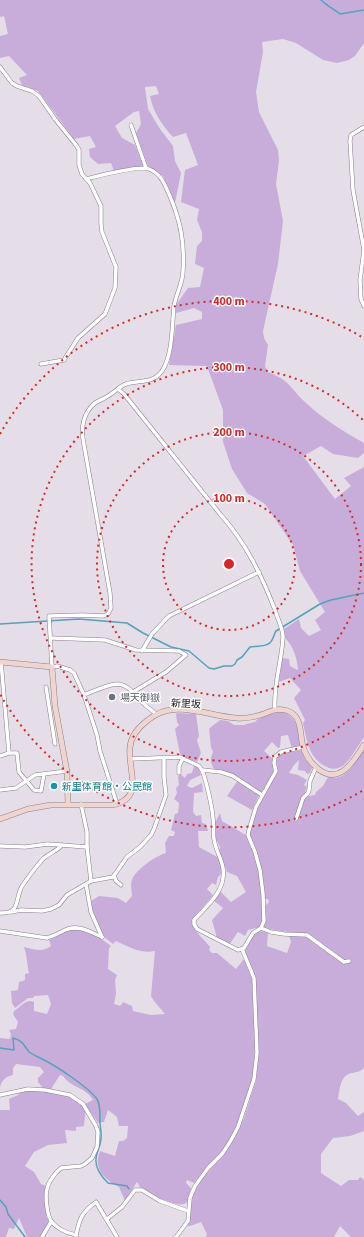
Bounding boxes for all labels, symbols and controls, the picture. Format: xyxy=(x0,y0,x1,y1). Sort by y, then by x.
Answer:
text: 400 m xyxy=(213,293,245,310)
text: 300 m xyxy=(213,359,245,376)
text: 200 m xyxy=(213,424,245,441)
text: 100 m xyxy=(213,490,245,507)
centre of rings xyxy=(222,557,236,571)
place label: 場天御嶽 xyxy=(120,691,160,705)
marker: 場天御嶽 xyxy=(107,692,117,702)
street label: 新里坂 xyxy=(171,696,201,712)
place label: 新里体育館・公民館 xyxy=(62,780,152,794)
marker: 新里体育館・公民館 xyxy=(49,781,59,791)

